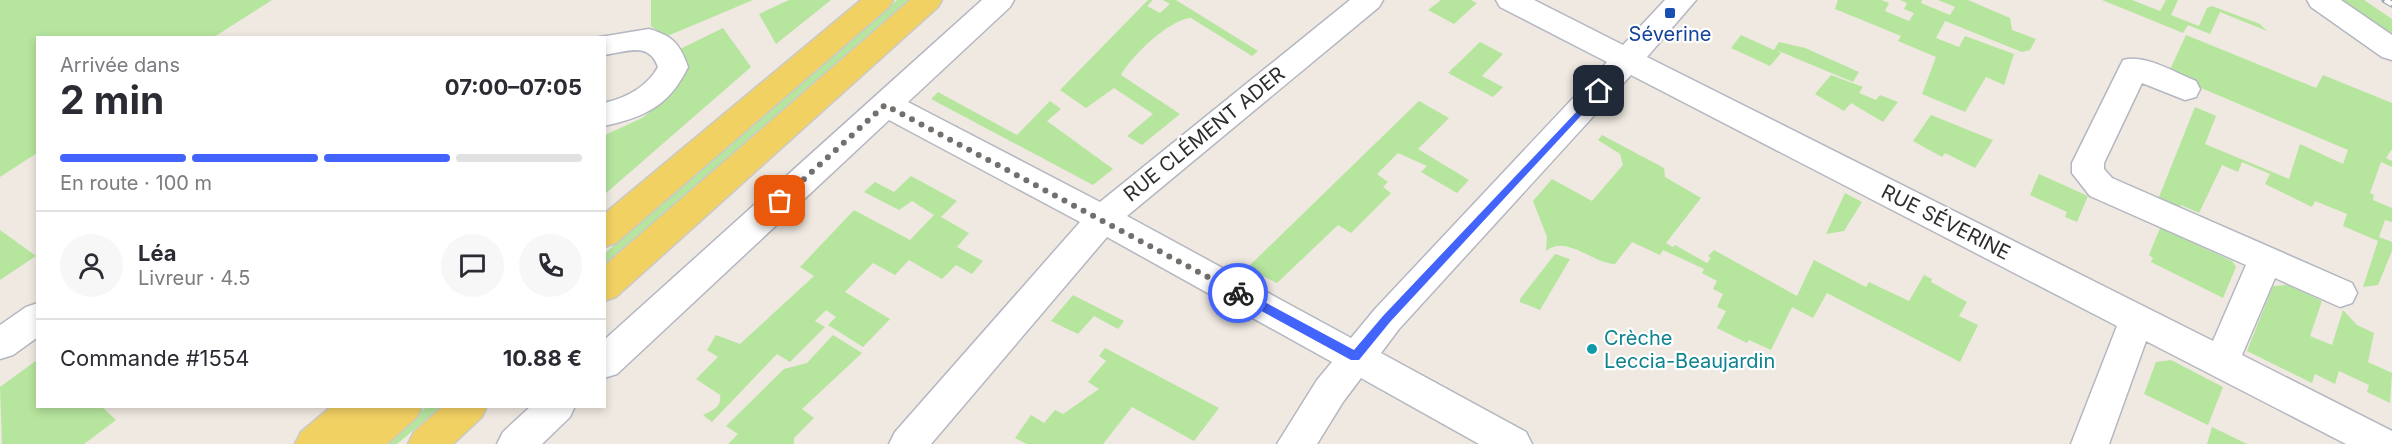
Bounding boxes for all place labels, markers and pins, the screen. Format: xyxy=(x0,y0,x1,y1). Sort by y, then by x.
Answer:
marker: Séverine xyxy=(1663,6,1677,20)
place label: Séverine xyxy=(1629,22,1711,46)
pin xyxy=(1573,65,1624,116)
pin xyxy=(754,175,805,226)
place label: Crèche Leccia-Beaujardin xyxy=(1604,326,1775,373)
marker: Crèche Leccia-Beaujardin xyxy=(1585,342,1599,356)

